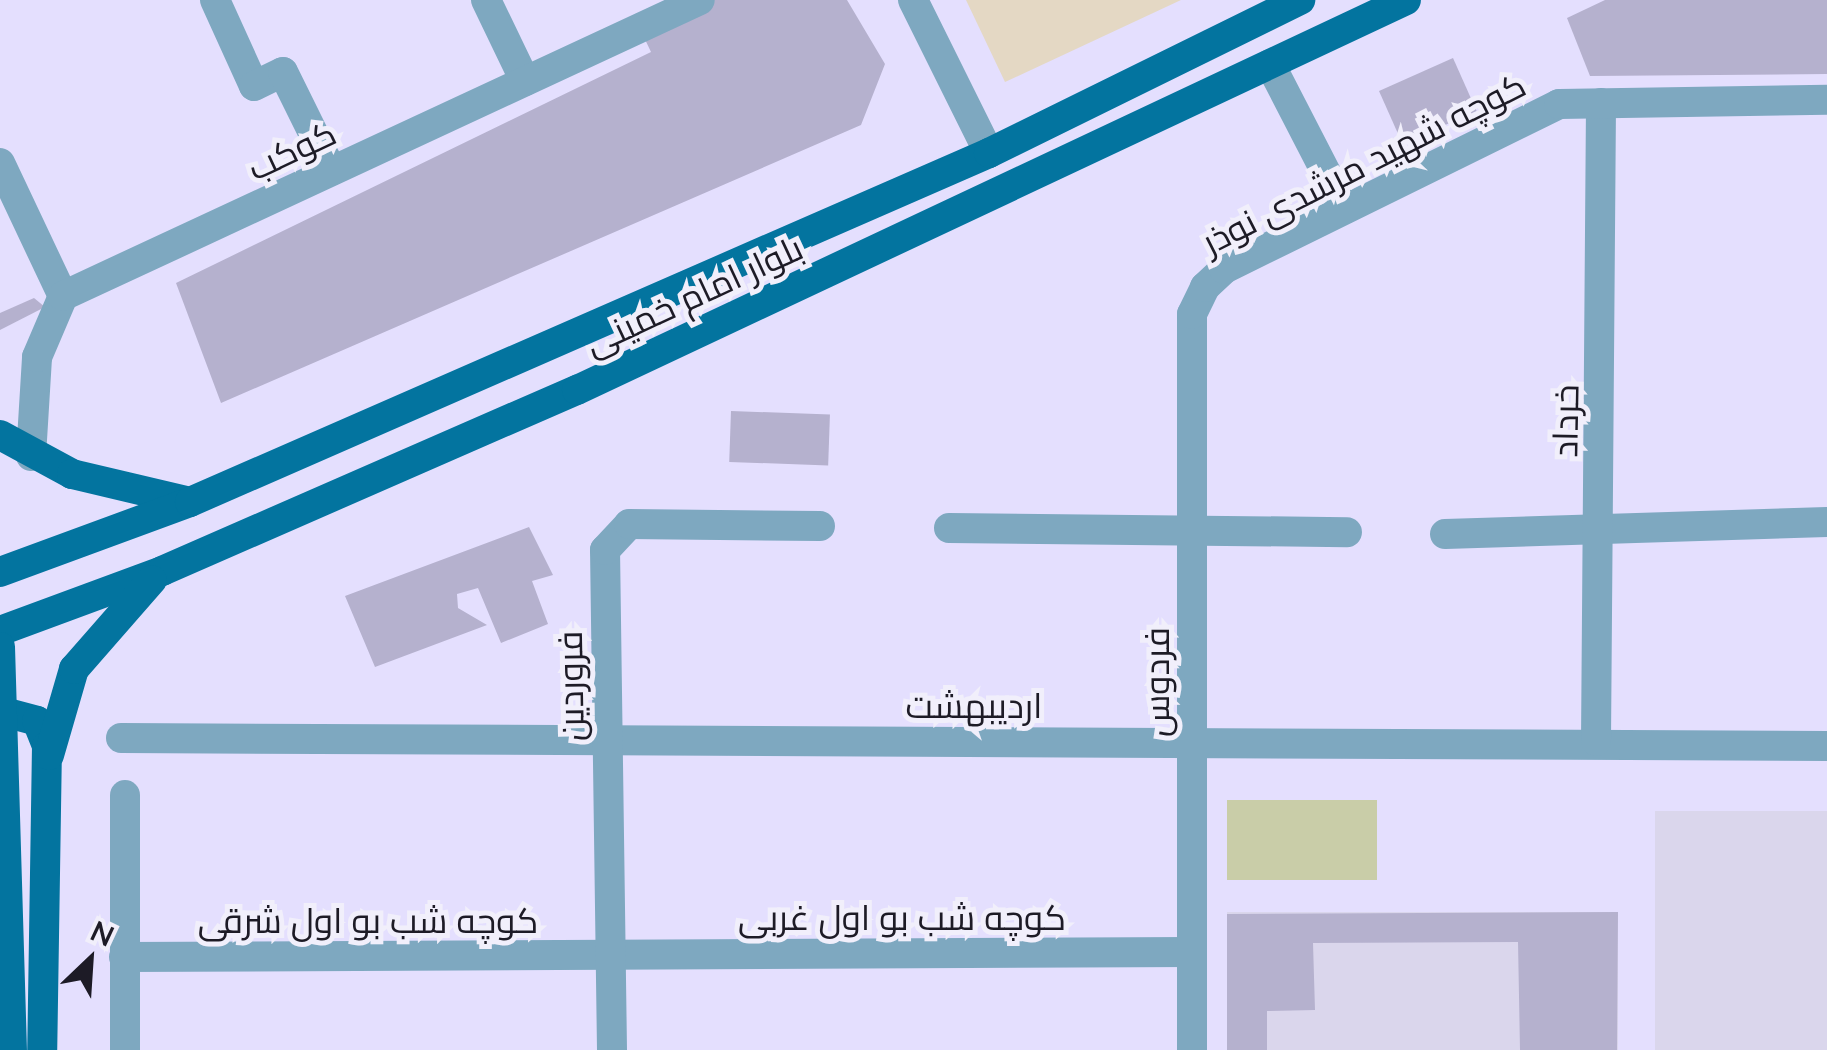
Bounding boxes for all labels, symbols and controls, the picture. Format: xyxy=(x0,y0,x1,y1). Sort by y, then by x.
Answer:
street label: کوچه شهید مرشدی نوذر xyxy=(1194,62,1532,262)
street label: کوکب xyxy=(240,110,342,188)
street label: بلوار امام خمینی xyxy=(577,225,809,363)
street label: خرداد xyxy=(1542,384,1586,458)
street label: فردوس xyxy=(1134,627,1176,737)
street label: فروردین xyxy=(547,630,591,742)
street label: اردیبهشت xyxy=(906,683,1042,725)
street label: کوچه شب بو اول غربی xyxy=(738,895,1066,937)
street label: کوچه شب بو اول شرقی xyxy=(198,898,538,940)
north arrow xyxy=(40,910,140,1010)
text: N xyxy=(86,913,120,953)

